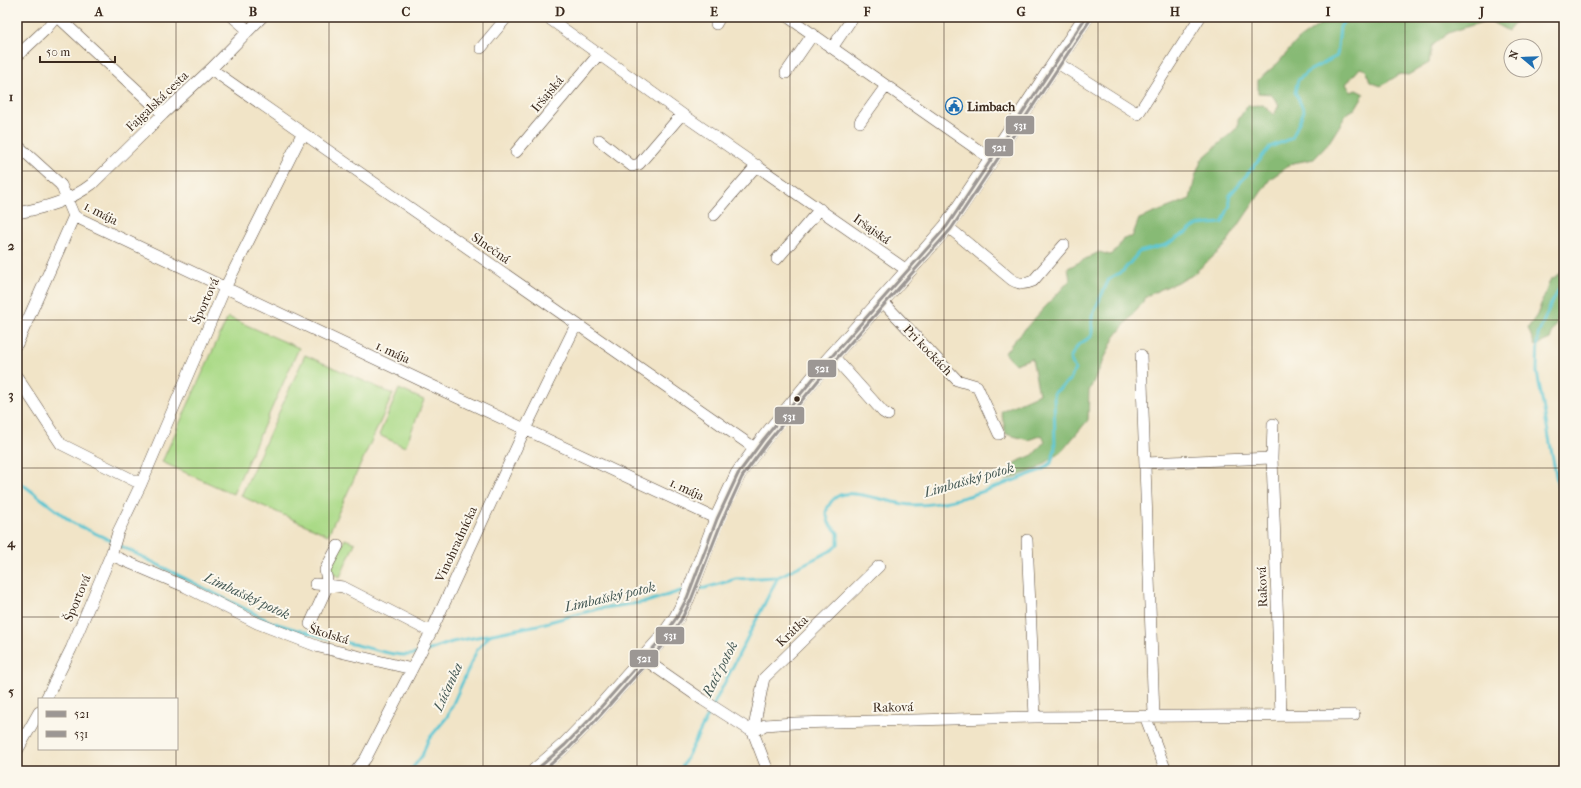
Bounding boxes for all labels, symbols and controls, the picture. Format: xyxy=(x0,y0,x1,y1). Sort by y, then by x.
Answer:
text: A xyxy=(94,4,104,19)
text: B xyxy=(249,4,258,19)
text: C xyxy=(402,4,411,19)
text: D xyxy=(555,4,565,19)
text: E xyxy=(710,4,718,19)
text: F xyxy=(863,4,871,19)
text: G xyxy=(1016,4,1026,19)
text: H xyxy=(1170,4,1181,19)
text: I xyxy=(1325,4,1331,19)
text: J xyxy=(1478,4,1485,20)
scale bar xyxy=(40,38,115,64)
north arrow xyxy=(1503,38,1543,78)
text: 50 m xyxy=(46,45,70,59)
text: N xyxy=(1507,48,1522,61)
street label: Fajgalská cesta xyxy=(123,67,192,134)
street label: Iršajská xyxy=(528,72,567,115)
text: 1 xyxy=(9,89,14,104)
public building icon: Limbach xyxy=(944,96,964,116)
place label: Limbach xyxy=(967,99,1016,114)
line badge: 531 xyxy=(1005,115,1035,135)
text: 531 xyxy=(1013,119,1027,132)
line badge: 521 xyxy=(984,138,1014,157)
text: 521 xyxy=(992,141,1006,154)
street label: 1. mája xyxy=(82,198,121,228)
street label: Iršajská xyxy=(850,211,894,248)
street label: Slnečná xyxy=(469,229,514,267)
text: 2 xyxy=(8,238,15,253)
street label: Športová xyxy=(188,275,222,327)
street label: Pri kockách xyxy=(900,322,956,379)
street label: 1. mája xyxy=(373,338,413,367)
line badge: 521 xyxy=(807,359,837,378)
text: 521 xyxy=(815,362,829,375)
text: 3 xyxy=(8,387,14,403)
unlabelled marker xyxy=(792,394,802,404)
line badge: 531 xyxy=(774,406,805,425)
text: 531 xyxy=(782,410,796,423)
water label: Limbašský potok xyxy=(921,459,1016,501)
street label: 1. mája xyxy=(667,475,707,504)
street label: Vinohradnícka xyxy=(431,503,481,585)
text: 4 xyxy=(6,535,16,551)
street label: Raková xyxy=(1254,565,1270,608)
water label: Limbašský potok xyxy=(200,568,293,623)
street label: Športová xyxy=(60,571,94,624)
water label: Limbašský potok xyxy=(562,578,657,616)
street label: Krátka xyxy=(773,612,812,650)
street label: Školská xyxy=(307,621,352,647)
line badge: 531 xyxy=(655,626,685,645)
text: 531 xyxy=(663,629,677,642)
water label: Račí potok xyxy=(698,638,741,701)
line badge: 521 xyxy=(629,649,659,668)
text: 521 xyxy=(637,652,651,665)
water label: Lúčanka xyxy=(429,660,467,715)
text: 5 xyxy=(8,684,14,699)
legend xyxy=(38,698,178,750)
street label: Raková xyxy=(872,699,915,715)
text: 521 xyxy=(74,707,90,721)
text: 531 xyxy=(74,727,88,741)

